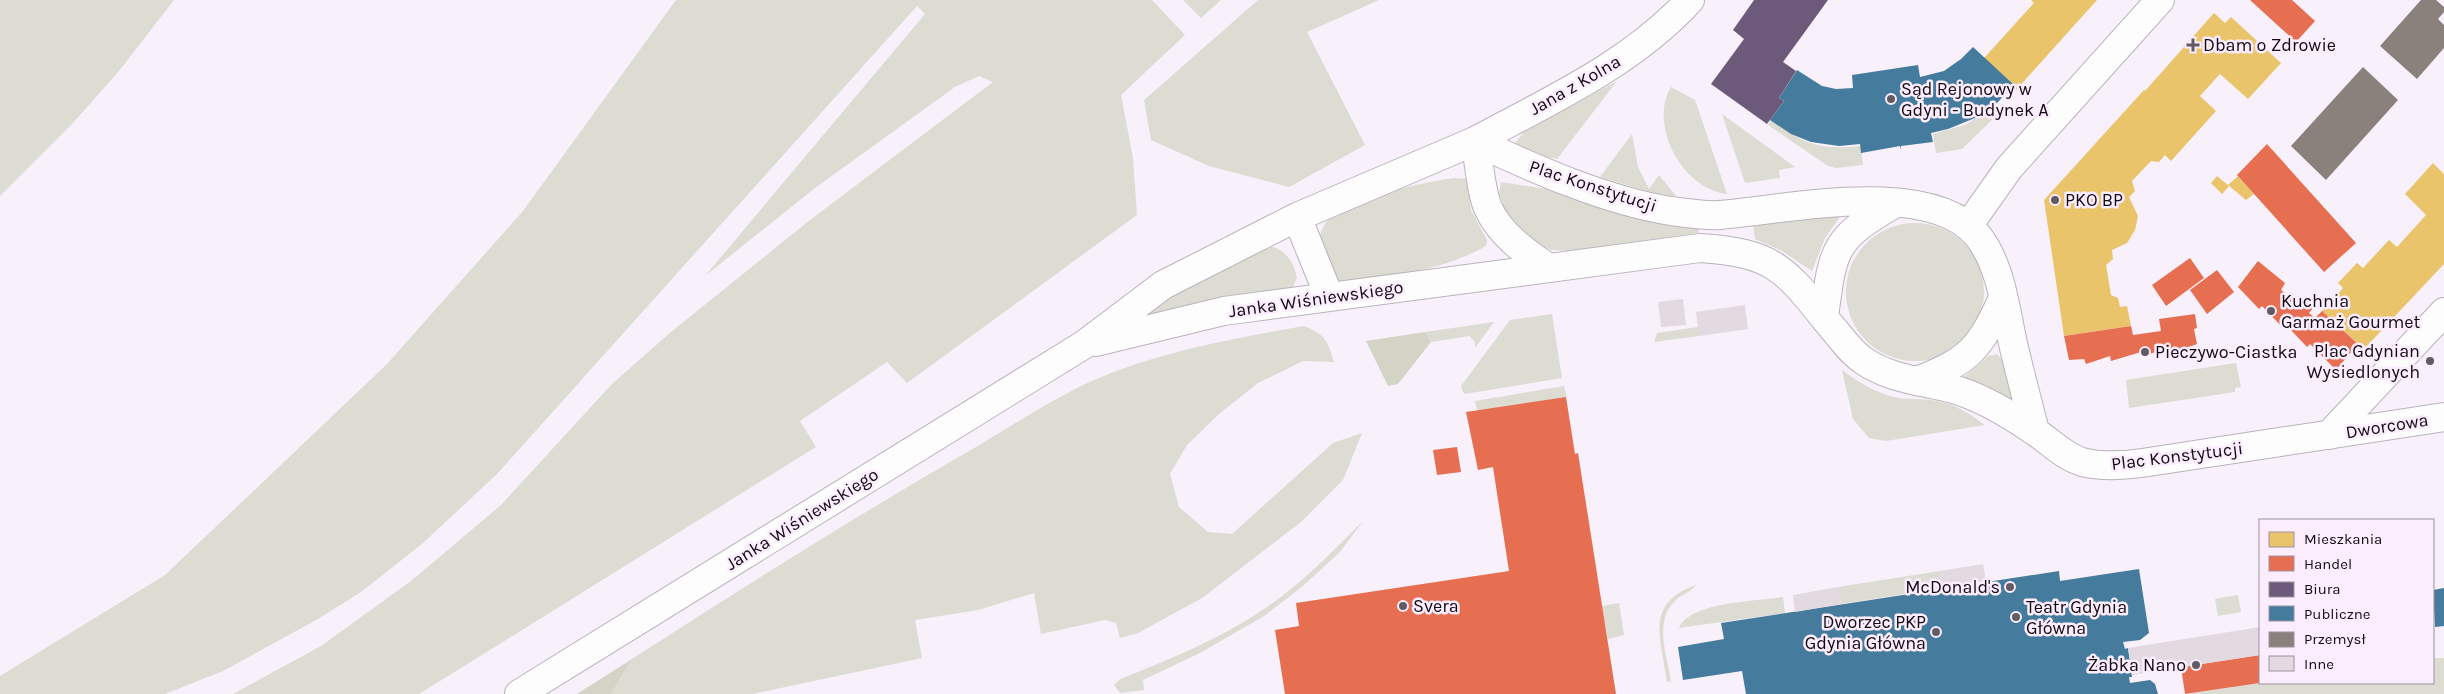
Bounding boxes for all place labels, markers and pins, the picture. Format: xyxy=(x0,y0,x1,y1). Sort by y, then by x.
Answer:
place label: Dbam o Zdrowie xyxy=(2203,34,2336,56)
marker: Dbam o Zdrowie xyxy=(2187,39,2199,51)
place label: Sąd Rejonowy w Gdyni - Budynek A xyxy=(1901,78,2049,121)
marker: Sąd Rejonowy w Gdyni - Budynek A xyxy=(1885,93,1897,105)
place label: PKO BP xyxy=(2065,189,2123,211)
marker: PKO BP xyxy=(2049,194,2061,206)
place label: Kuchnia Garmaż Gourmet xyxy=(2281,290,2420,333)
marker: Kuchnia Garmaż Gourmet xyxy=(2265,305,2277,317)
place label: Plac Gdynian Wysiedlonych xyxy=(2307,340,2420,383)
place label: Pieczywo-Ciastka xyxy=(2155,341,2298,363)
marker: Pieczywo-Ciastka xyxy=(2139,346,2151,358)
marker: Plac Gdynian Wysiedlonych xyxy=(2424,355,2436,367)
place label: McDonald's xyxy=(1905,576,2000,598)
marker: McDonald's xyxy=(2004,581,2016,593)
place label: Svera xyxy=(1413,595,1459,617)
place label: Teatr Gdynia Główna xyxy=(2026,596,2127,639)
marker: Svera xyxy=(1397,600,1409,612)
place label: Dworzec PKP Gdynia Główna xyxy=(1805,611,1926,654)
marker: Teatr Gdynia Główna xyxy=(2010,611,2022,623)
marker: Dworzec PKP Gdynia Główna xyxy=(1930,626,1942,638)
place label: Żabka Nano xyxy=(2088,654,2186,676)
marker: Żabka Nano xyxy=(2190,659,2202,671)

